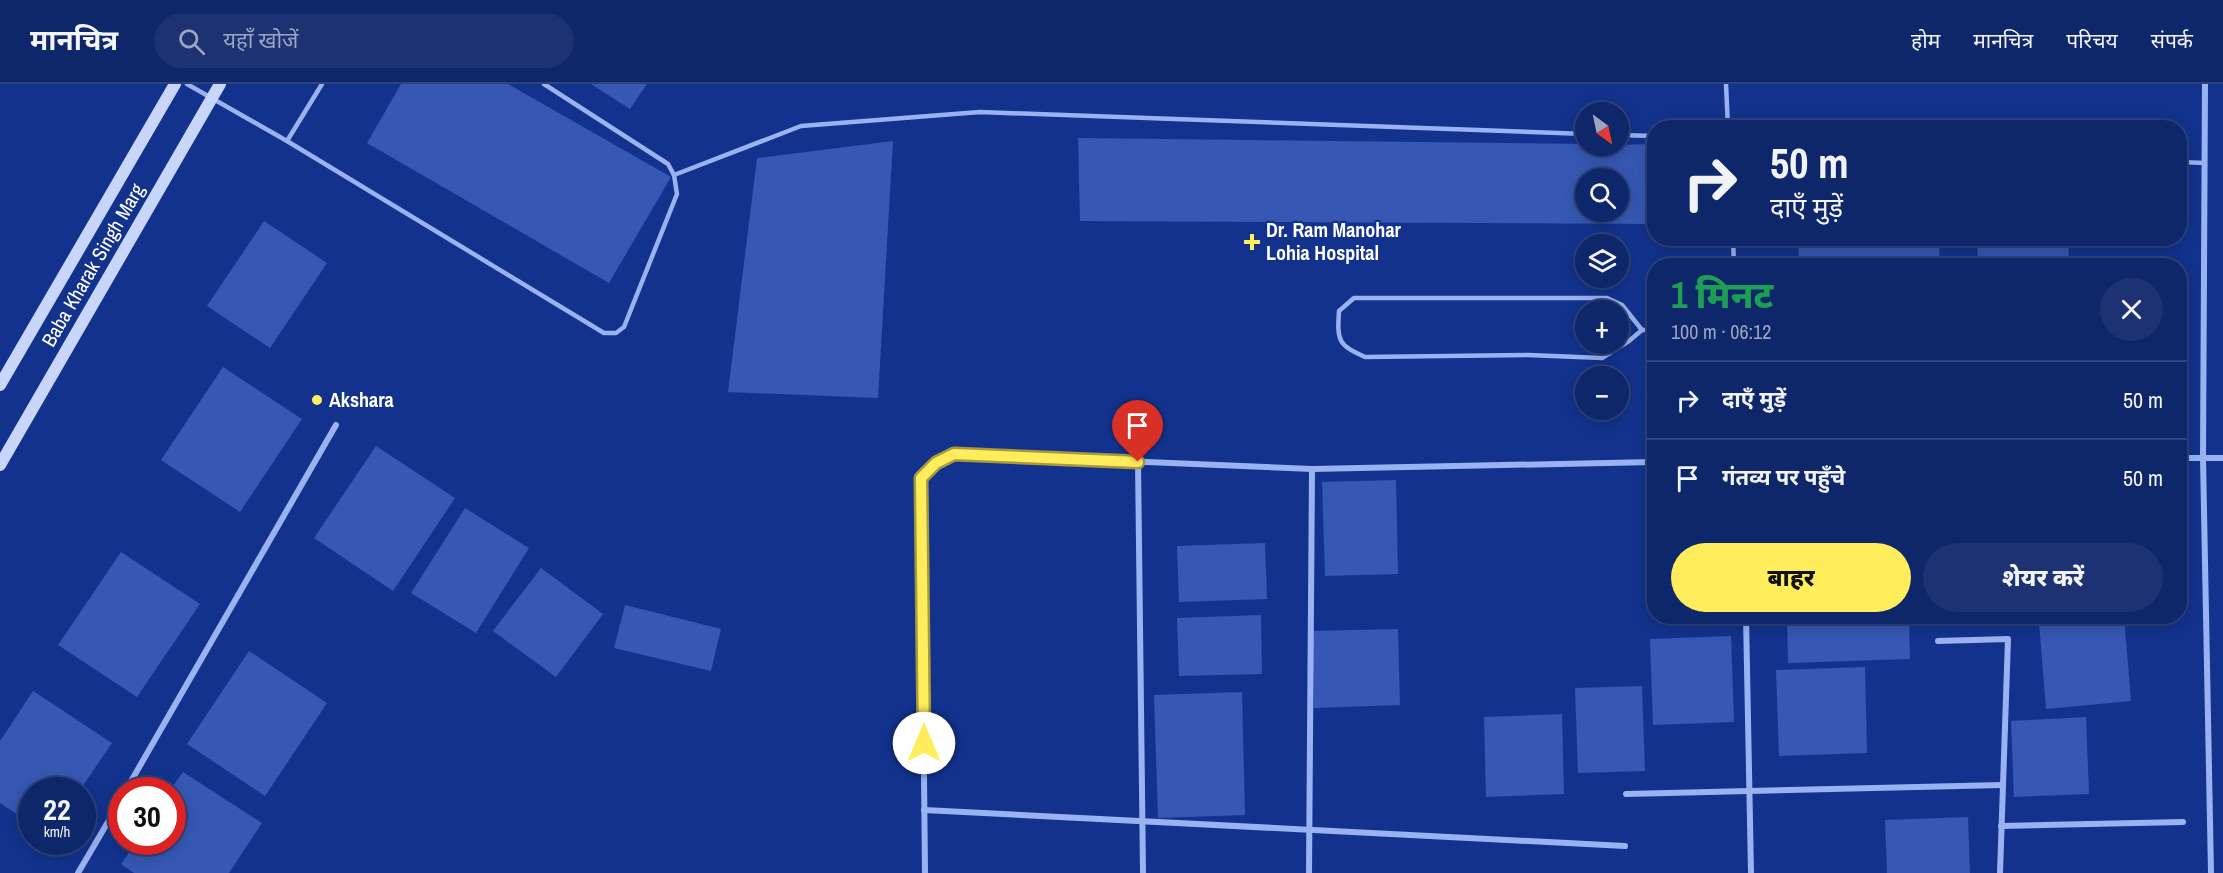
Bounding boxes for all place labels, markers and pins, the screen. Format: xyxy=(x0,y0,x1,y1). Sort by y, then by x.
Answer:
place label: Dr. Ram Manohar Lohia Hospital xyxy=(1266,216,1401,266)
marker: Dr. Ram Manohar Lohia Hospital xyxy=(1243,233,1261,251)
place label: Akshara xyxy=(329,386,394,413)
marker: Akshara xyxy=(310,393,324,407)
pin xyxy=(1112,400,1163,462)

